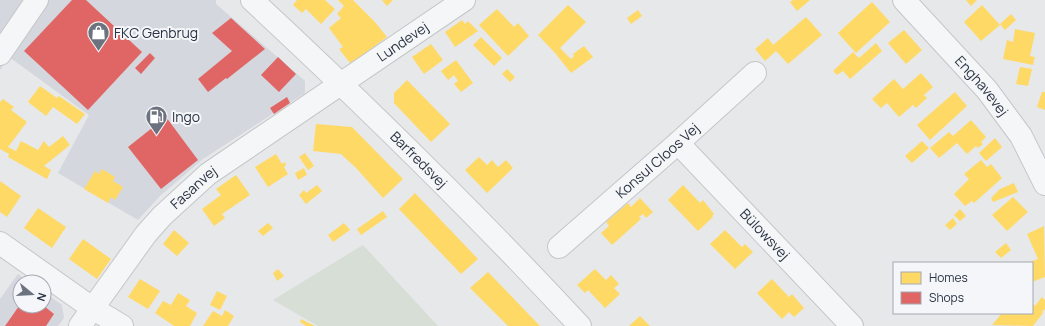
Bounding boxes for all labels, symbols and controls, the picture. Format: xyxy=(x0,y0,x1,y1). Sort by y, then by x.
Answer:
street label: Lundevej xyxy=(373,17,432,66)
shop icon: FKC Genbrug xyxy=(86,20,112,53)
place label: FKC Genbrug xyxy=(114,23,198,42)
street label: Enghavevej xyxy=(951,51,1013,120)
fuel station icon: Ingo xyxy=(143,104,169,137)
place label: Ingo xyxy=(172,107,200,126)
street label: Konsul Cloos Vej xyxy=(611,118,703,202)
street label: Barfredsvej xyxy=(386,127,452,192)
street label: Fasanvej xyxy=(166,161,220,213)
street label: Bülowsvej xyxy=(736,204,794,264)
legend xyxy=(893,262,1033,314)
text: Homes xyxy=(929,269,968,286)
north arrow xyxy=(12,274,52,314)
text: Shops xyxy=(929,289,964,306)
text: N xyxy=(34,291,50,303)

